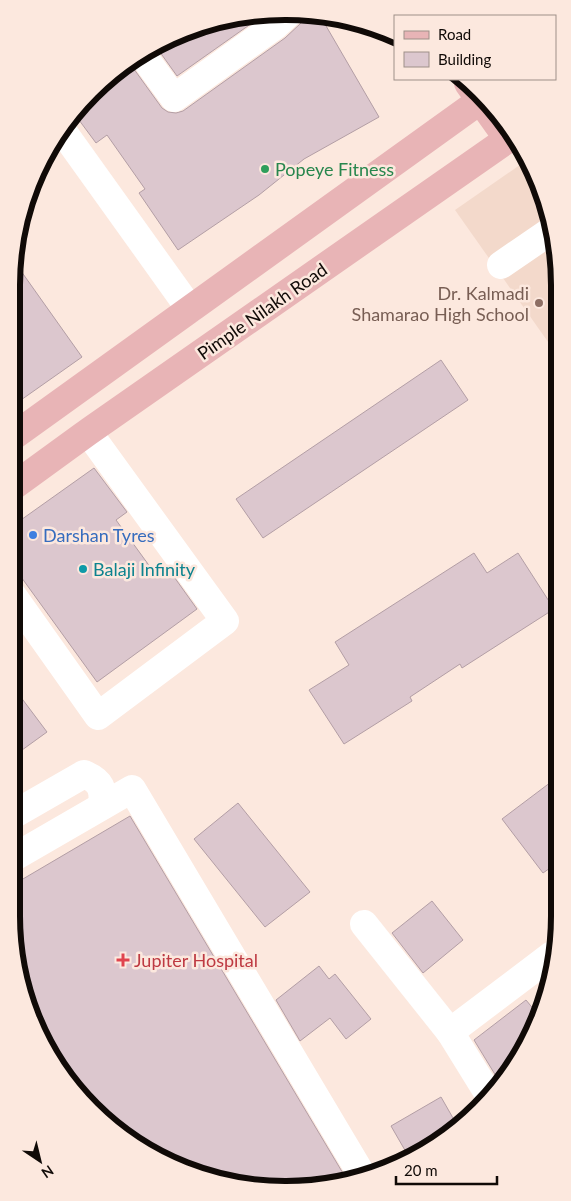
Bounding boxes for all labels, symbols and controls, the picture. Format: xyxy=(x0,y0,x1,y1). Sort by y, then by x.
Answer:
legend xyxy=(394,15,556,80)
text: Road xyxy=(438,25,471,43)
text: Building xyxy=(438,50,491,68)
place label: Popeye Fitness xyxy=(275,158,394,180)
marker: Popeye Fitness xyxy=(259,163,271,175)
street label: Pimple Nilakh Road xyxy=(193,258,331,364)
place label: Dr. Kalmadi Shamarao High School xyxy=(352,282,529,325)
marker: Dr. Kalmadi Shamarao High School xyxy=(533,297,545,309)
place label: Darshan Tyres xyxy=(43,524,155,546)
marker: Darshan Tyres xyxy=(27,529,39,541)
place label: Balaji Infinity xyxy=(93,558,196,580)
marker: Balaji Infinity xyxy=(77,563,89,575)
place label: Jupiter Hospital xyxy=(134,949,258,971)
marker: Jupiter Hospital xyxy=(116,953,130,967)
north arrow xyxy=(15,1136,65,1186)
scale bar xyxy=(396,1154,497,1186)
text: 20 m xyxy=(404,1161,438,1179)
text: N xyxy=(38,1162,57,1182)

